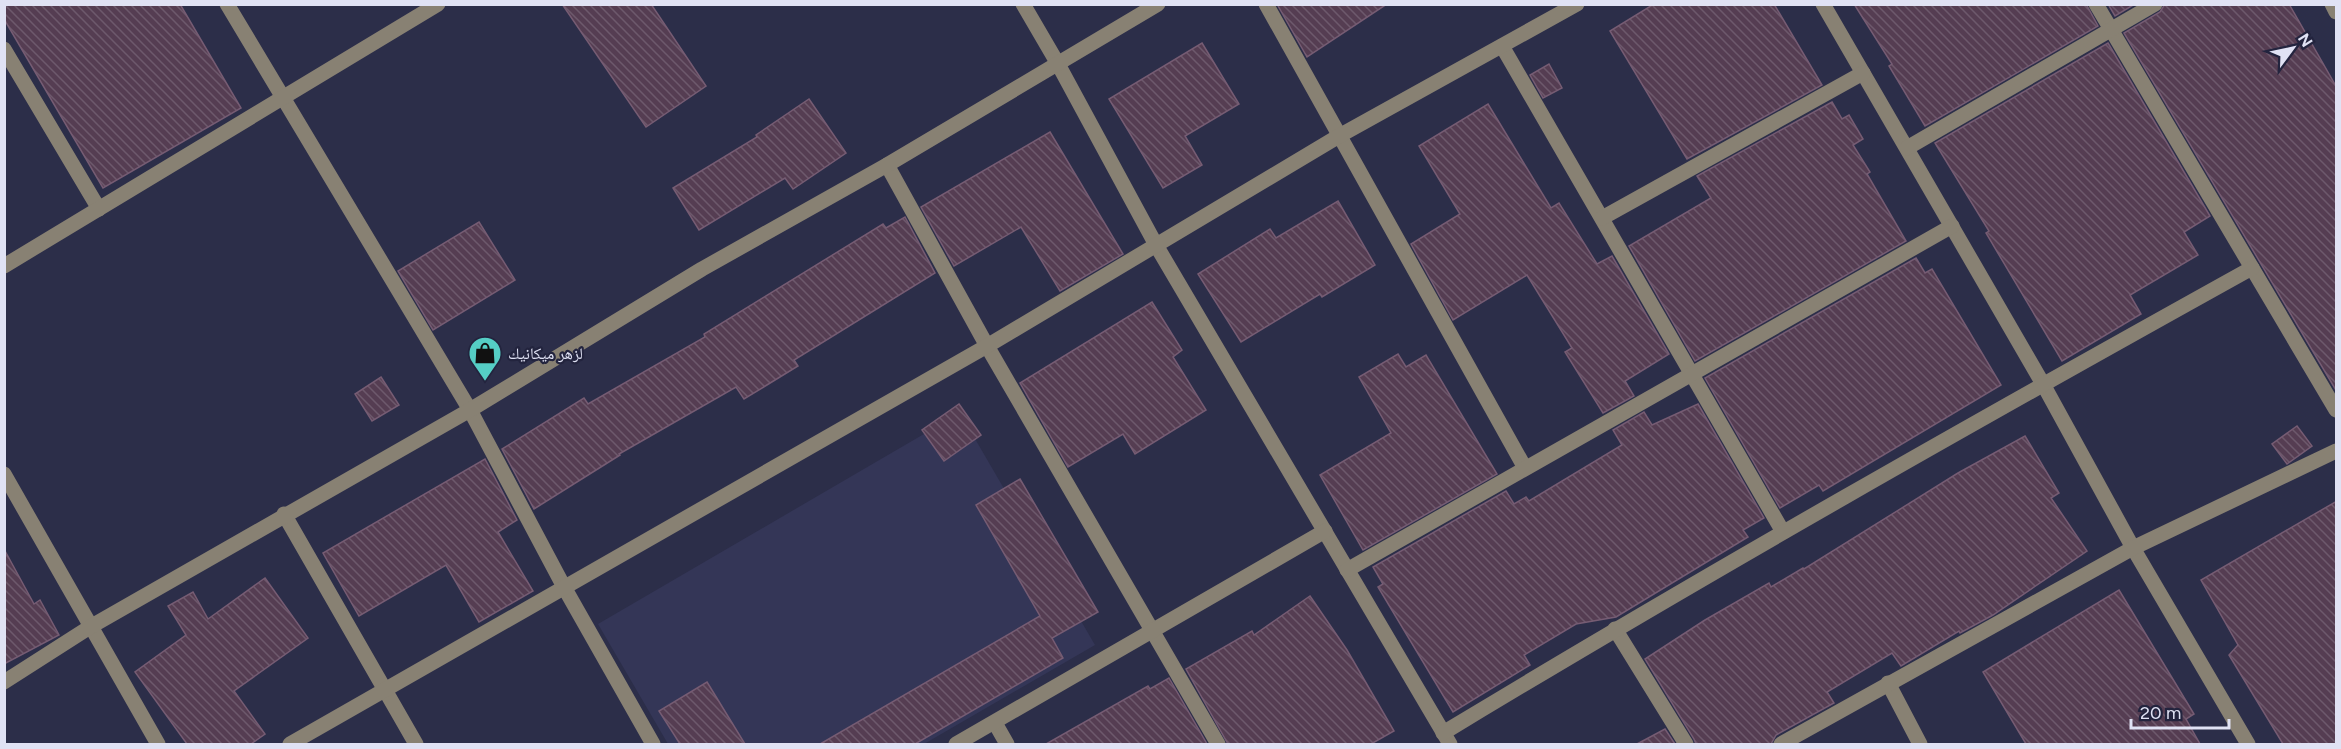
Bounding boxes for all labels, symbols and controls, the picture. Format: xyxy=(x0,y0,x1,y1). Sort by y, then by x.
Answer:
north arrow xyxy=(2263,18,2323,78)
text: N xyxy=(2294,30,2316,50)
shop icon: لزهر ميكانيك xyxy=(467,335,503,382)
place label: لزهر ميكانيك xyxy=(508,344,583,363)
scale bar xyxy=(2131,692,2228,730)
text: 20 m xyxy=(2140,702,2181,724)

